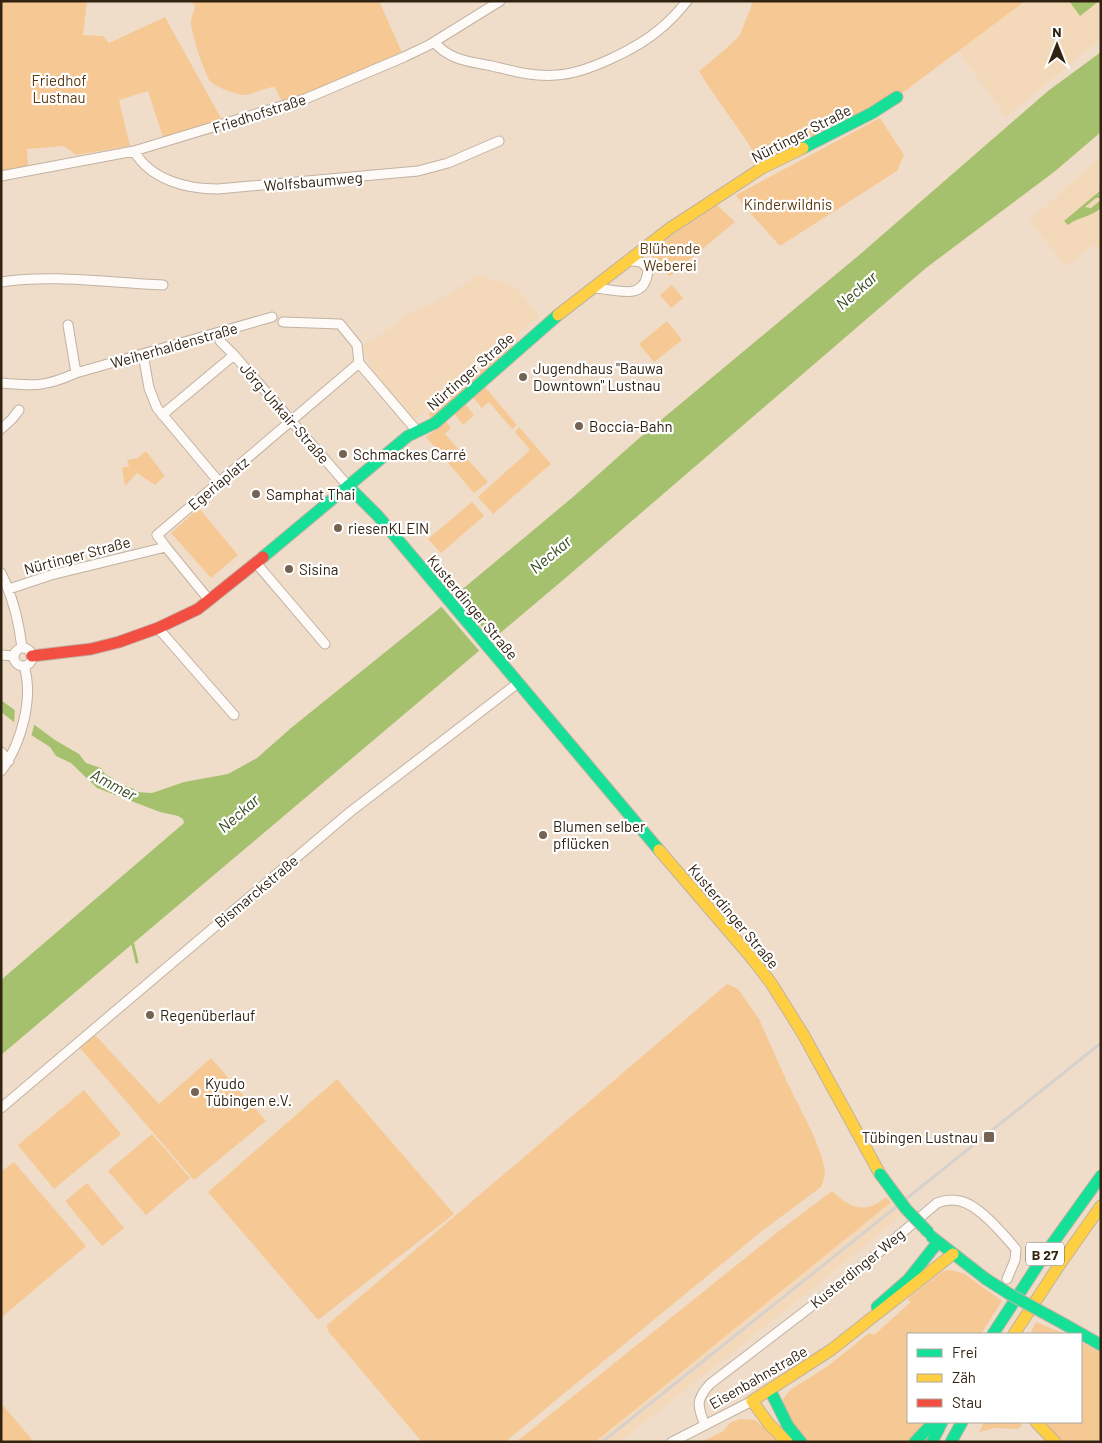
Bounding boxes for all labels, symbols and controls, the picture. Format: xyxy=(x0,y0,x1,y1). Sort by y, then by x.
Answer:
north arrow xyxy=(1032,20,1082,70)
text: N xyxy=(1052,23,1062,40)
park label: Friedhof Lustnau xyxy=(31,71,87,106)
street label: Friedhofstraße xyxy=(210,89,308,137)
street label: Nürtinger Straße xyxy=(748,100,854,166)
street label: Wolfsbaumweg xyxy=(263,168,363,194)
park label: Kinderwildnis xyxy=(744,195,832,213)
park label: Blühende Weberei xyxy=(639,239,701,274)
water label: Neckar xyxy=(831,266,882,313)
street label: Weiherhaldenstraße xyxy=(108,318,240,372)
street label: Nürtinger Straße xyxy=(423,328,517,414)
street label: Jörg-Unkair-Straße xyxy=(236,359,334,467)
place label: Jugendhaus "Bauwa Downtown" Lustnau xyxy=(533,359,663,394)
marker: Jugendhaus "Bauwa Downtown" Lustnau xyxy=(517,371,529,383)
place label: Boccia-Bahn xyxy=(589,417,673,435)
marker: Boccia-Bahn xyxy=(573,420,585,432)
place label: Schmackes Carré xyxy=(353,445,466,463)
marker: Schmackes Carré xyxy=(337,448,349,460)
street label: Egeriaplatz xyxy=(184,452,252,514)
place label: Samphat Thai xyxy=(266,485,355,503)
marker: Samphat Thai xyxy=(250,488,262,500)
place label: riesenKLEIN xyxy=(348,519,429,537)
marker: riesenKLEIN xyxy=(332,522,344,534)
water label: Neckar xyxy=(525,530,576,577)
street label: Nürtinger Straße xyxy=(22,532,132,578)
street label: Kusterdinger Straße xyxy=(424,551,522,663)
place label: Sisina xyxy=(299,560,338,578)
marker: Sisina xyxy=(283,563,295,575)
water label: Ammer xyxy=(88,764,141,804)
water label: Neckar xyxy=(213,789,264,836)
place label: Blumen selber pflücken xyxy=(553,817,646,852)
marker: Blumen selber pflücken xyxy=(537,829,549,841)
street label: Bismarckstraße xyxy=(211,851,301,931)
street label: Kusterdinger Straße xyxy=(685,860,783,972)
place label: Regenüberlauf xyxy=(160,1006,255,1024)
marker: Regenüberlauf xyxy=(144,1009,156,1021)
place label: Kyudo Tübingen e.V. xyxy=(205,1074,292,1109)
marker: Kyudo Tübingen e.V. xyxy=(189,1086,201,1098)
place label: Tübingen Lustnau xyxy=(862,1128,978,1146)
marker: Tübingen Lustnau xyxy=(982,1130,996,1144)
street label: Kusterdinger Weg xyxy=(806,1224,908,1312)
road number: B 27 xyxy=(1026,1242,1064,1266)
legend xyxy=(907,1333,1082,1423)
street label: Eisenbahnstraße xyxy=(706,1342,810,1412)
text: Frei xyxy=(952,1343,978,1361)
text: Zäh xyxy=(952,1368,976,1386)
text: Stau xyxy=(952,1393,982,1411)

